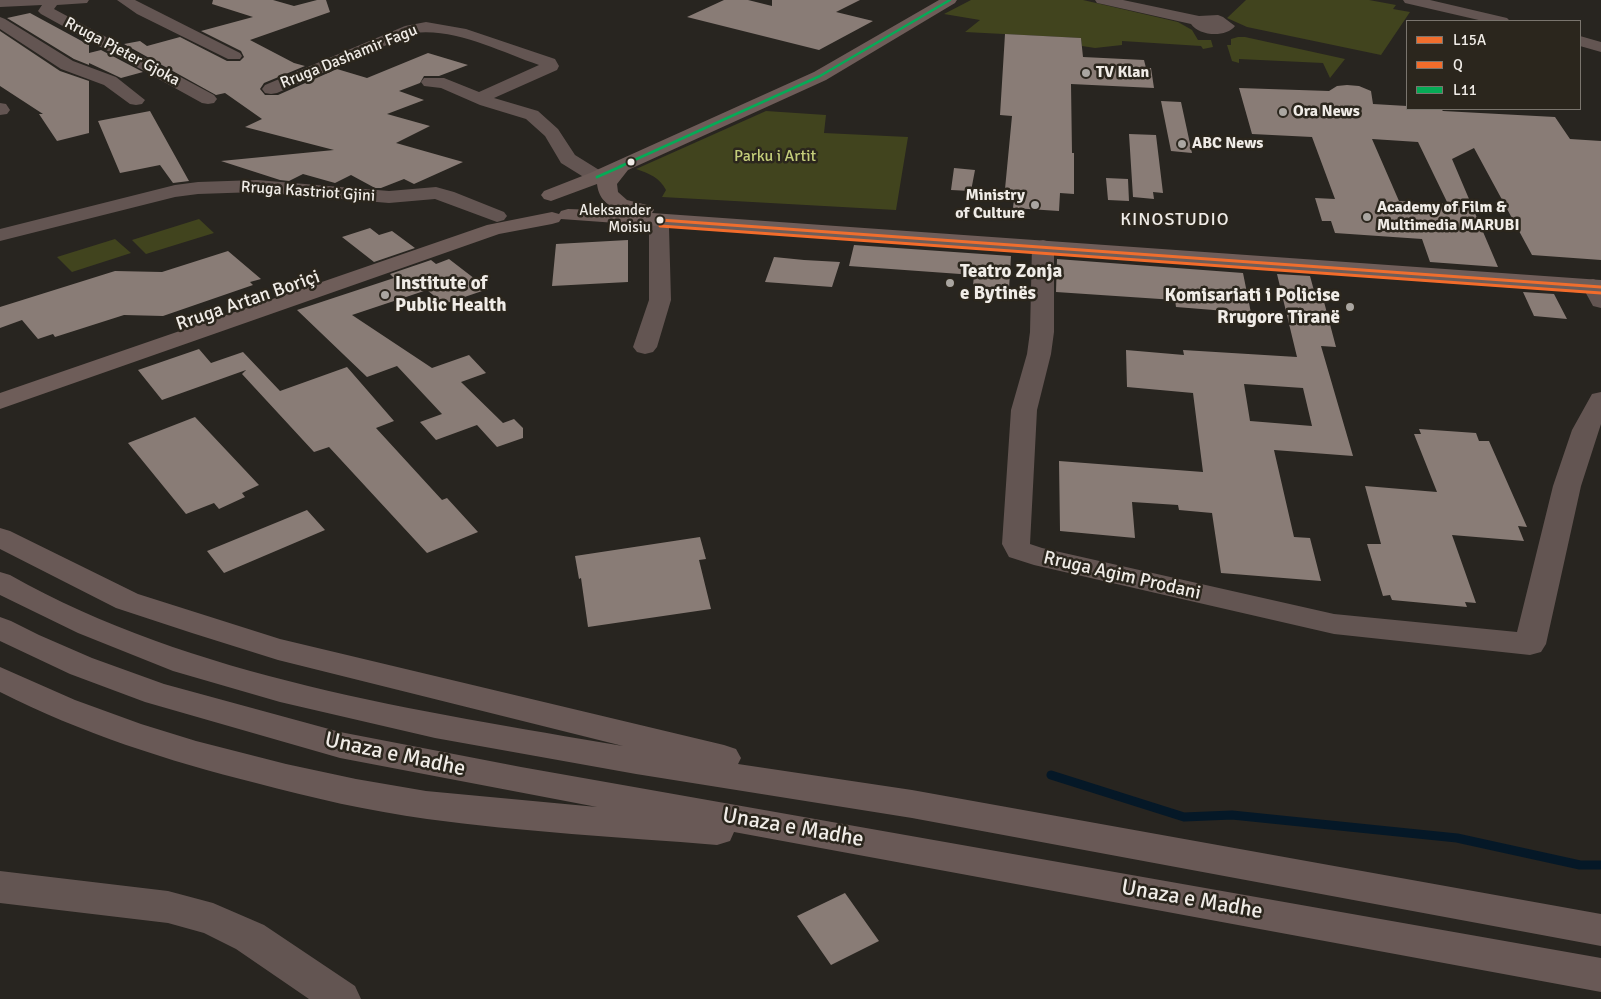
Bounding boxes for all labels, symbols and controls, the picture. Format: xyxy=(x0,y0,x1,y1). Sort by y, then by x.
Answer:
street label: Rruga Pjeter Gjoka xyxy=(61,13,183,91)
legend xyxy=(1406,20,1581,110)
street label: Rruga Dashamir Fagu xyxy=(278,21,420,93)
text: L15A xyxy=(1453,31,1486,49)
text: Q xyxy=(1453,56,1463,74)
place label: TV Klan xyxy=(1096,63,1149,83)
marker: TV Klan xyxy=(1080,67,1092,79)
text: L11 xyxy=(1453,81,1477,99)
place label: Ora News xyxy=(1293,102,1360,122)
marker: Ora News xyxy=(1277,106,1289,118)
place label: ABC News xyxy=(1192,134,1263,154)
marker: ABC News xyxy=(1176,138,1188,150)
park label: Parku i Artit xyxy=(734,147,816,167)
unlabelled marker xyxy=(626,157,636,167)
street label: Rruga Kastriot Gjini xyxy=(240,178,376,206)
place label: Ministry of Culture xyxy=(955,186,1025,224)
place label: Academy of Film & Multimedia MARUBI xyxy=(1377,198,1519,236)
marker: Ministry of Culture xyxy=(1029,199,1041,211)
place label: Aleksander Moisiu xyxy=(579,202,651,237)
district label: KINOSTUDIO xyxy=(1119,209,1231,231)
marker: Academy of Film & Multimedia MARUBI xyxy=(1361,211,1373,223)
marker: Aleksander Moisiu xyxy=(655,215,665,225)
place label: Teatro Zonja e Bytinës xyxy=(960,261,1062,305)
street label: Rruga Artan Boriçi xyxy=(173,266,323,336)
place label: Institute of Public Health xyxy=(395,273,507,317)
marker: Teatro Zonja e Bytinës xyxy=(944,277,956,289)
place label: Komisariati i Policise Rrugore Tiranë xyxy=(1165,285,1340,329)
marker: Institute of Public Health xyxy=(379,289,391,301)
marker: Komisariati i Policise Rrugore Tiranë xyxy=(1344,301,1356,313)
street label: Rruga Agim Prodani xyxy=(1041,547,1203,605)
street label: Unaza e Madhe xyxy=(322,727,468,783)
street label: Unaza e Madhe xyxy=(720,803,866,853)
street label: Unaza e Madhe xyxy=(1119,875,1265,925)

